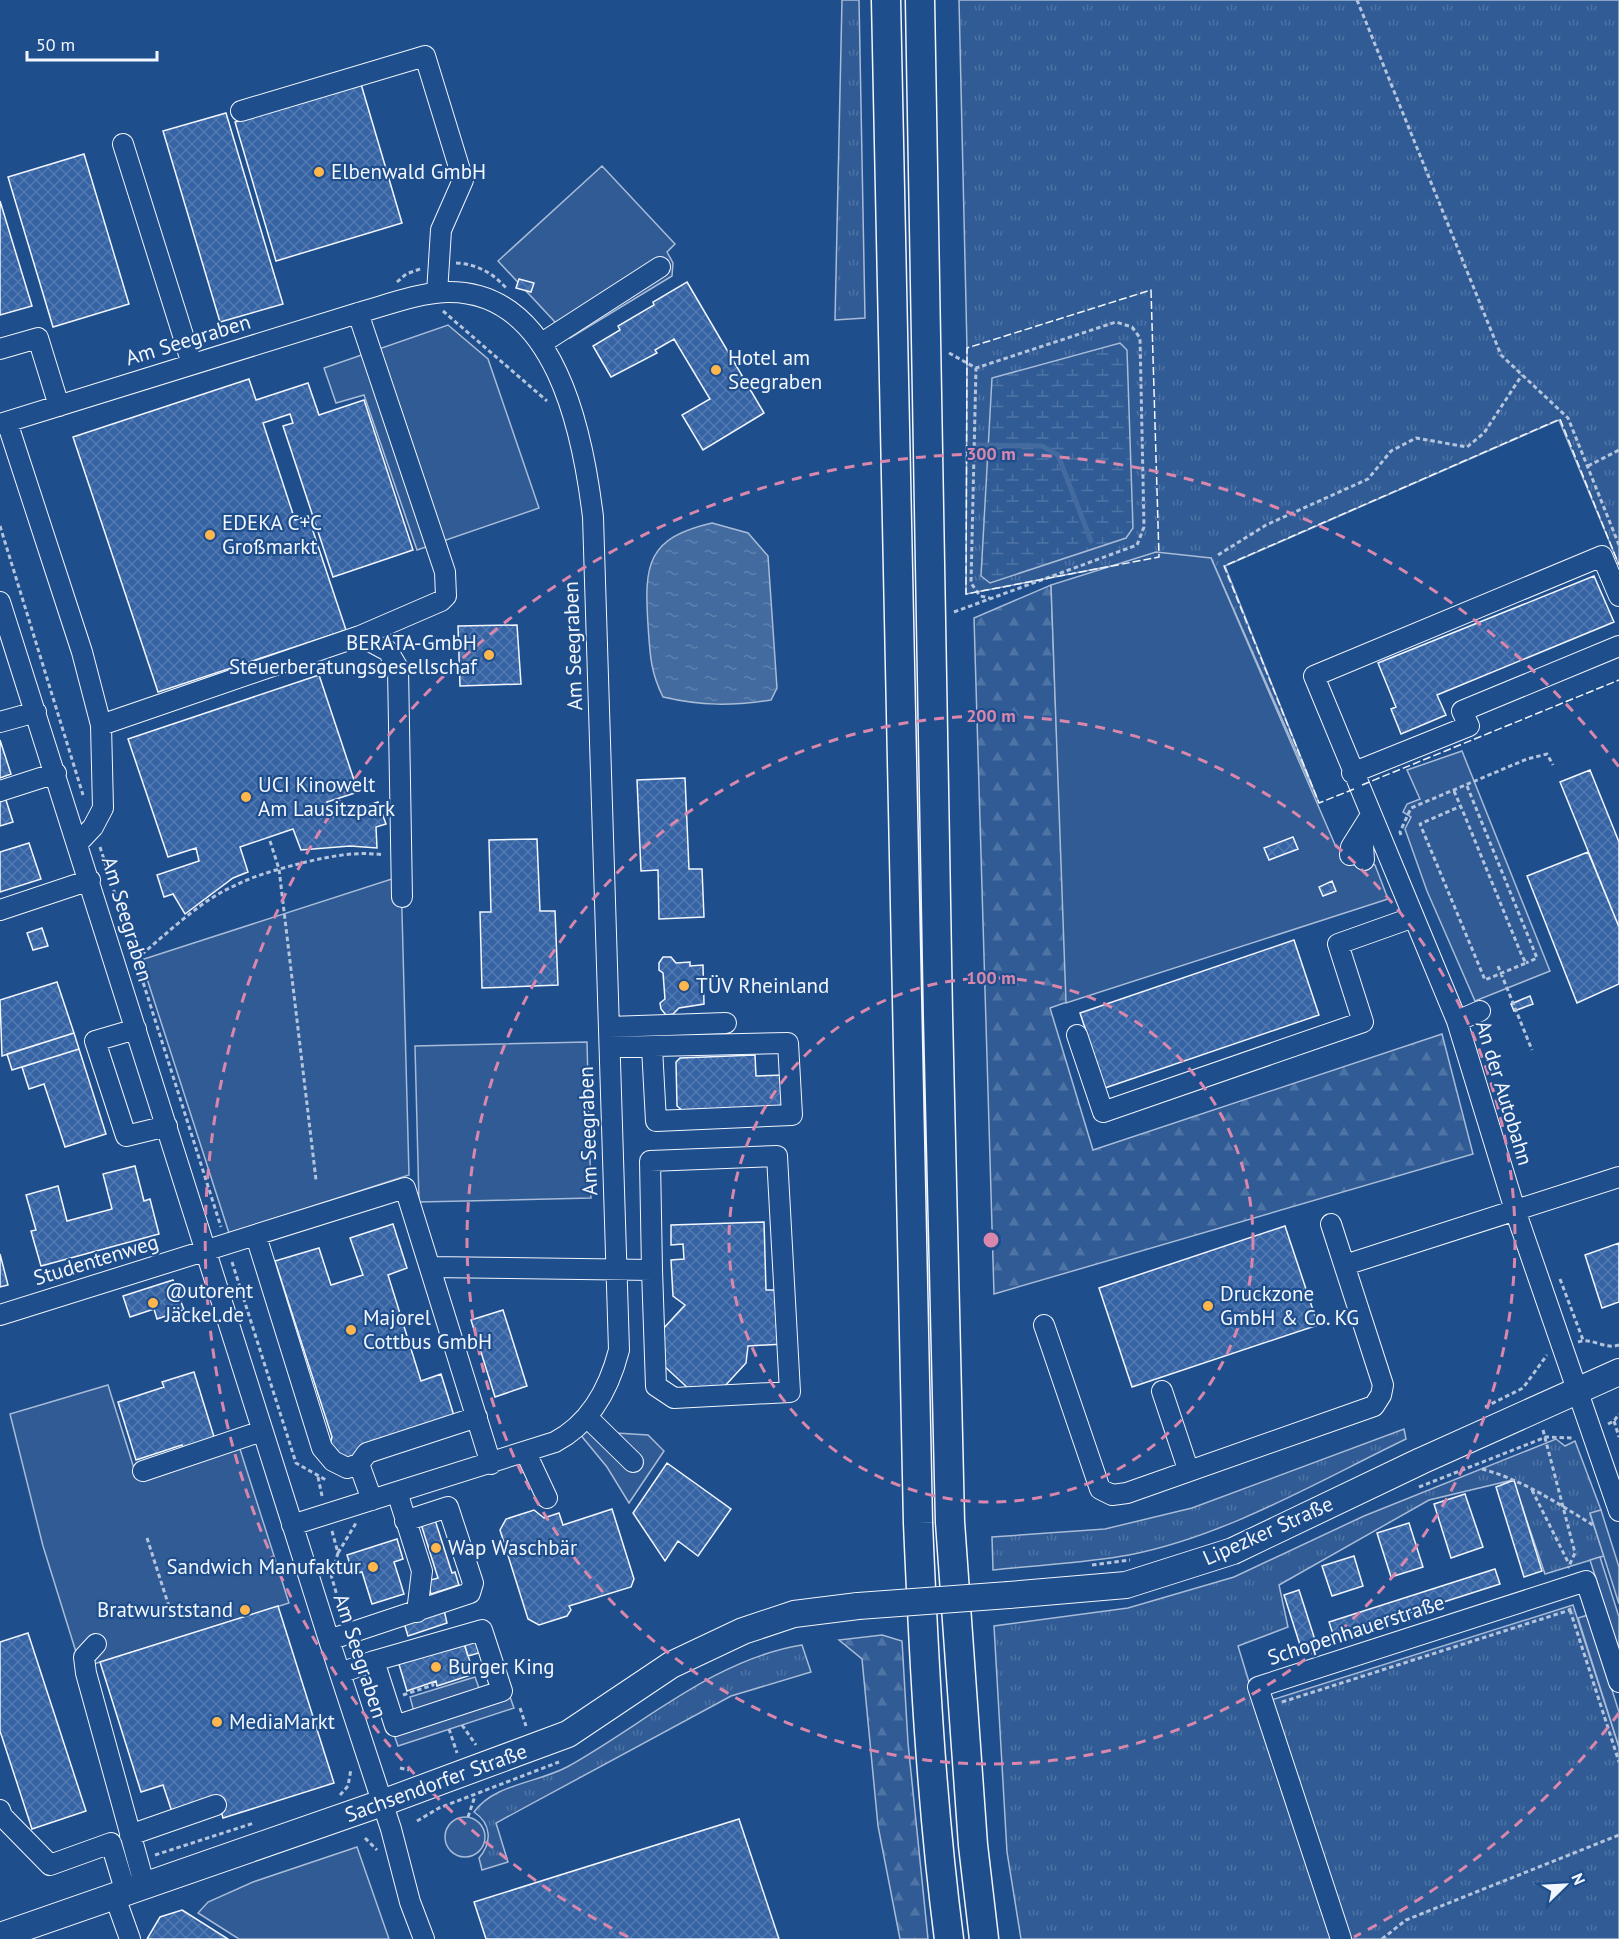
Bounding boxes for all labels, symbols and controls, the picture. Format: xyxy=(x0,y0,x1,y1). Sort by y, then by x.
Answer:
scale bar xyxy=(27,24,158,62)
text: 50 m xyxy=(36,33,75,56)
place label: Elbenwald GmbH xyxy=(331,158,486,185)
marker: Elbenwald GmbH xyxy=(312,165,326,179)
street label: Am Seegraben xyxy=(122,308,254,371)
place label: Hotel am Seegraben xyxy=(728,344,822,395)
marker: Hotel am Seegraben xyxy=(709,363,723,377)
text: 300 m xyxy=(966,442,1016,465)
place label: EDEKA C+C Großmarkt xyxy=(222,509,322,560)
marker: EDEKA C+C Großmarkt xyxy=(203,528,217,542)
street label: Am Seegraben xyxy=(557,581,588,711)
place label: BERATA-GmbH Steuerberatungsgesellschaf xyxy=(229,629,478,680)
marker: BERATA-GmbH Steuerberatungsgesellschaf xyxy=(482,648,496,662)
text: 200 m xyxy=(966,704,1016,727)
place label: UCI Kinowelt Am Lausitzpark xyxy=(258,771,395,822)
marker: UCI Kinowelt Am Lausitzpark xyxy=(239,790,253,804)
street label: Am Seegraben xyxy=(96,853,159,985)
text: 100 m xyxy=(966,966,1016,989)
place label: TÜV Rheinland xyxy=(696,972,829,999)
marker: TÜV Rheinland xyxy=(677,979,691,993)
street label: An der Autobahn xyxy=(1470,1017,1539,1168)
street label: Am Seegraben xyxy=(572,1066,603,1196)
street label: Studentenweg xyxy=(30,1228,161,1291)
centre of rings xyxy=(981,1230,1001,1250)
place label: @utorent Jäckel.de xyxy=(164,1277,253,1328)
place label: Druckzone GmbH & Co. KG xyxy=(1220,1280,1359,1331)
marker: @utorent Jäckel.de xyxy=(146,1296,160,1310)
marker: Druckzone GmbH & Co. KG xyxy=(1201,1299,1215,1313)
place label: Majorel Cottbus GmbH xyxy=(363,1304,492,1355)
marker: Majorel Cottbus GmbH xyxy=(344,1323,358,1337)
street label: Lipezker Straße xyxy=(1198,1490,1337,1571)
place label: Wap Waschbär xyxy=(448,1534,577,1561)
marker: Wap Waschbär xyxy=(429,1541,443,1555)
place label: Sandwich Manufaktur xyxy=(166,1553,361,1580)
marker: Sandwich Manufaktur xyxy=(366,1560,380,1574)
street label: Schopenhauerstraße xyxy=(1264,1588,1448,1671)
street label: Am Seegraben xyxy=(328,1590,393,1722)
place label: Bratwurststand xyxy=(97,1596,233,1623)
marker: Bratwurststand xyxy=(238,1603,252,1617)
place label: Burger King xyxy=(448,1653,555,1680)
marker: Burger King xyxy=(429,1660,443,1674)
place label: MediaMarkt xyxy=(229,1708,335,1735)
marker: MediaMarkt xyxy=(210,1715,224,1729)
street label: Sachsendorfer Straße xyxy=(341,1737,531,1828)
north arrow xyxy=(1535,1855,1595,1915)
text: N xyxy=(1567,1870,1590,1888)

